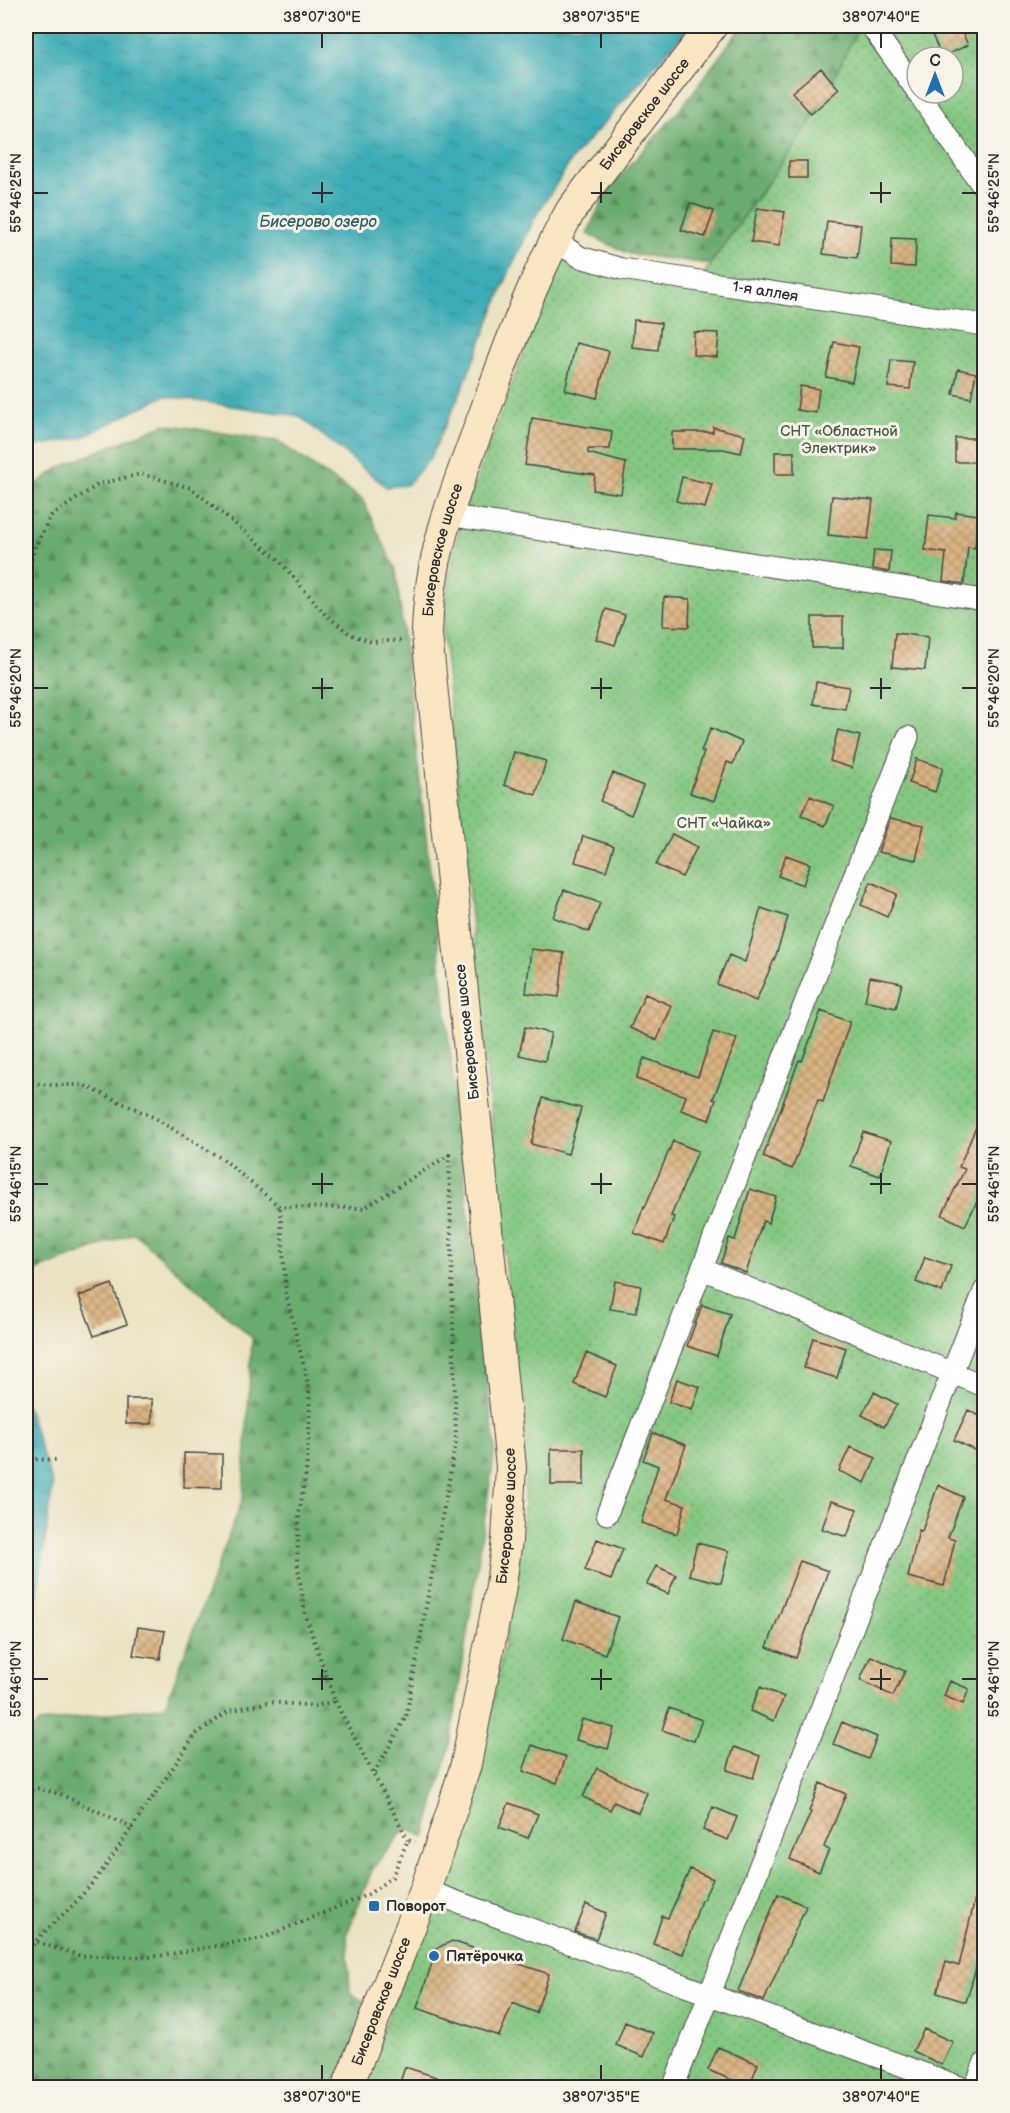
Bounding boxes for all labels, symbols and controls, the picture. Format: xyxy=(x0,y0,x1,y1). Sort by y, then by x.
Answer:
text: 38°07'30"E xyxy=(283,8,361,27)
text: 38°07'35"E xyxy=(562,8,640,27)
text: 38°07'40"E xyxy=(842,8,920,27)
north arrow xyxy=(905,45,965,105)
text: С xyxy=(929,52,941,71)
street label: Бисеровское шоссе xyxy=(596,54,694,174)
text: 55°46'25"N xyxy=(7,153,26,233)
text: 55°46'25"N xyxy=(985,153,1004,233)
water label: Бисерово озеро xyxy=(259,213,377,232)
street label: 1-я аллея xyxy=(731,277,800,306)
park label: СНТ «Областной Электрик» xyxy=(780,422,898,458)
street label: Бисеровское шоссе xyxy=(419,481,467,617)
text: 55°46'20"N xyxy=(7,648,26,728)
text: 55°46'20"N xyxy=(985,648,1004,728)
park label: СНТ «Чайка» xyxy=(677,814,771,833)
street label: Бисеровское шоссе xyxy=(451,963,484,1101)
text: 55°46'15"N xyxy=(7,1146,26,1222)
text: 55°46'15"N xyxy=(985,1146,1004,1222)
street label: Бисеровское шоссе xyxy=(492,1447,521,1585)
text: 55°46'10"N xyxy=(7,1640,26,1718)
text: 55°46'10"N xyxy=(985,1640,1004,1718)
place label: Поворот xyxy=(386,1897,447,1916)
marker: Поворот xyxy=(367,1899,381,1913)
street label: Бисеровское шоссе xyxy=(348,1935,415,2069)
place label: Пятёрочка xyxy=(446,1947,524,1966)
marker: Пятёрочка xyxy=(427,1949,441,1963)
text: 38°07'30"E xyxy=(283,2088,361,2107)
text: 38°07'35"E xyxy=(562,2088,640,2107)
text: 38°07'40"E xyxy=(842,2088,920,2107)

